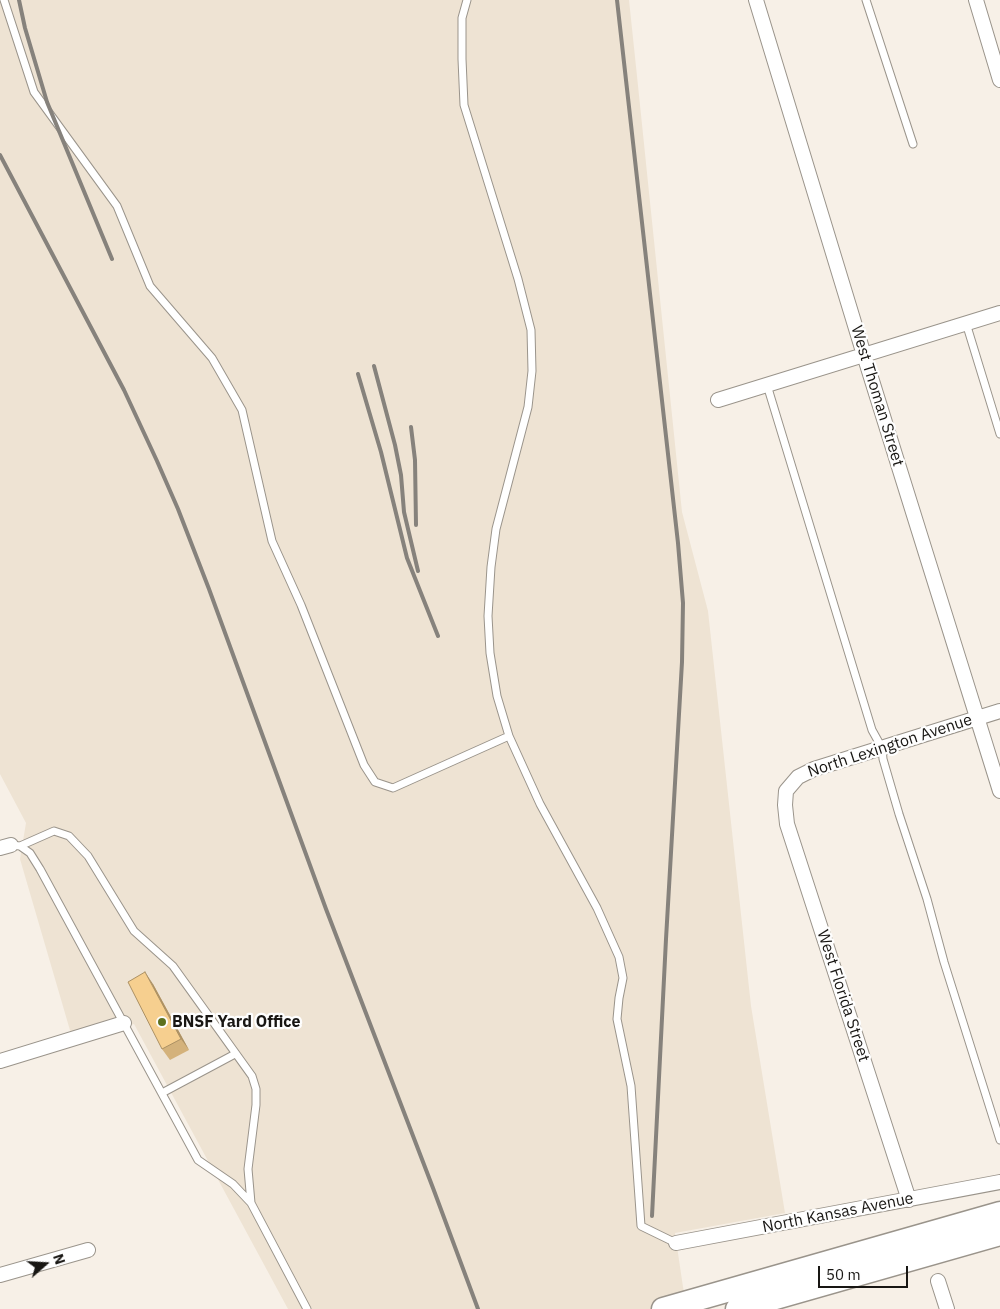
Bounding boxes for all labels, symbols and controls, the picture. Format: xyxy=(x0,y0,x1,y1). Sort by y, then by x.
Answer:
street label: West Thoman Street xyxy=(846,323,908,469)
street label: North Lexington Avenue xyxy=(805,710,975,782)
street label: West Florida Street xyxy=(813,928,873,1064)
place label: BNSF Yard Office xyxy=(172,1012,301,1032)
marker: BNSF Yard Office xyxy=(156,1016,168,1028)
street label: North Kansas Avenue xyxy=(761,1189,915,1237)
north arrow xyxy=(20,1239,70,1289)
text: N xyxy=(49,1251,69,1267)
scale bar xyxy=(820,1256,910,1288)
text: 50 m xyxy=(826,1265,861,1284)

